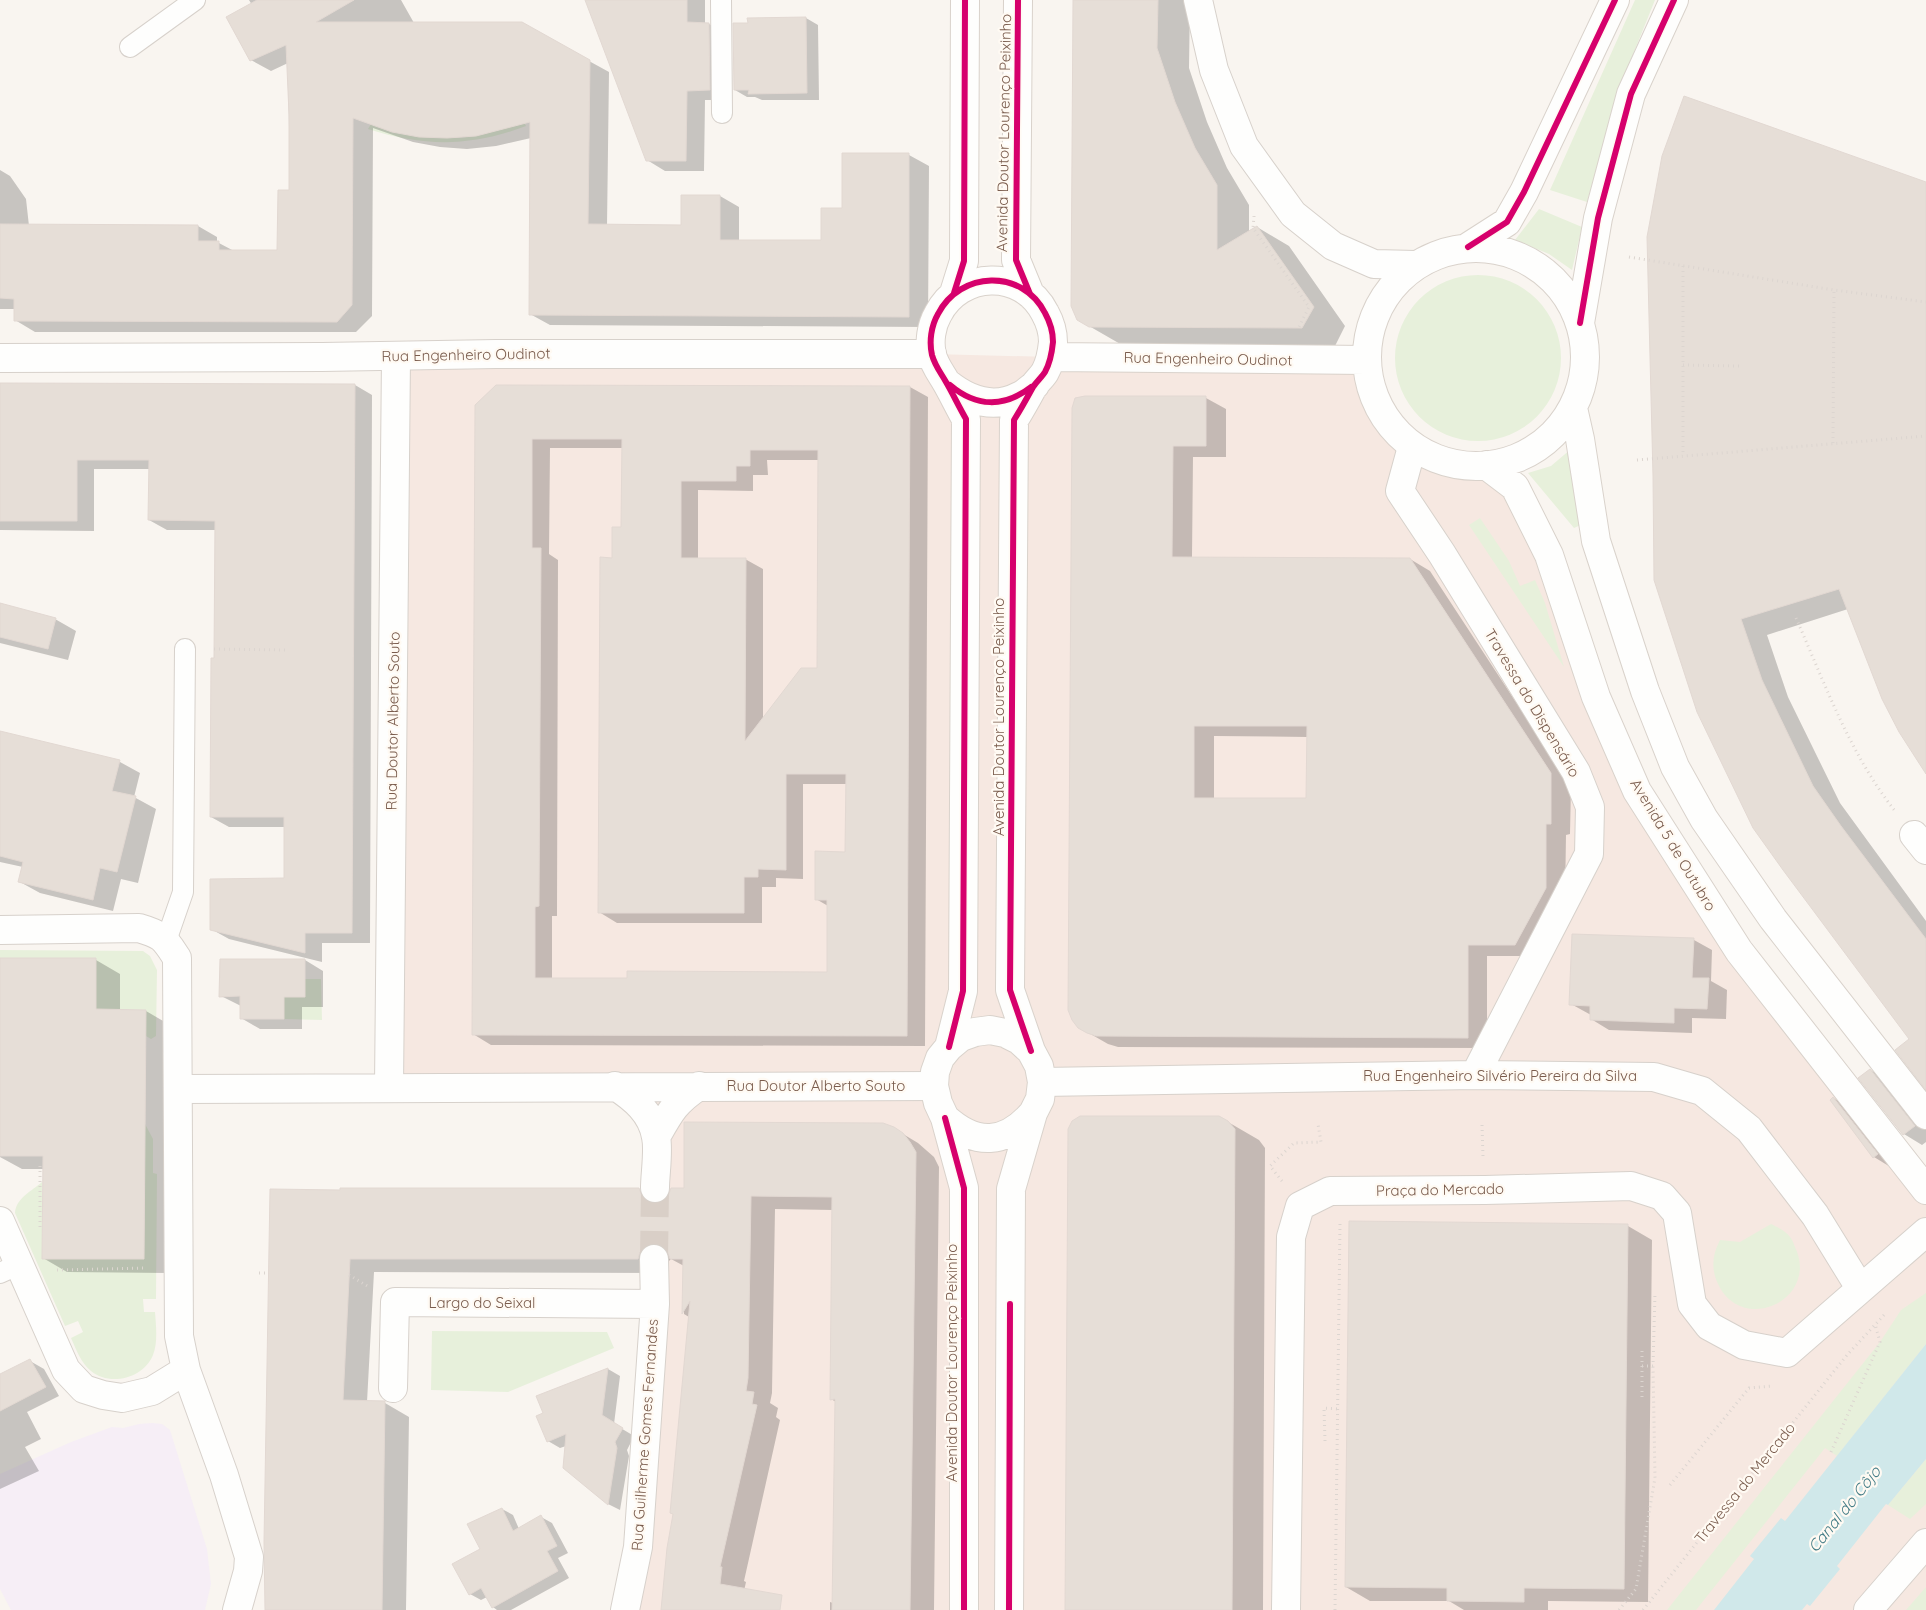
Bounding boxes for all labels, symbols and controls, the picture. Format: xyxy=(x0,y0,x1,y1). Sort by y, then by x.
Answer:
street label: Avenida Doutor Lourenço Peixinho xyxy=(992,14,1015,252)
street label: Rua Engenheiro Oudinot xyxy=(381,344,551,365)
street label: Rua Engenheiro Oudinot xyxy=(1123,348,1293,369)
street label: Avenida Doutor Lourenço Peixinho xyxy=(989,598,1008,836)
street label: Travessa do Dispensário xyxy=(1480,625,1584,781)
street label: Rua Doutor Alberto Souto xyxy=(381,631,404,811)
street label: Avenida 5 de Outubro xyxy=(1626,775,1720,914)
street label: Rua Engenheiro Silvério Pereira da Silva xyxy=(1363,1066,1637,1085)
street label: Rua Doutor Alberto Souto xyxy=(727,1076,905,1095)
street label: Praça do Mercado xyxy=(1376,1179,1504,1200)
street label: Avenida Doutor Lourenço Peixinho xyxy=(942,1244,961,1482)
street label: Largo do Seixal xyxy=(429,1293,536,1312)
street label: Rua Guilherme Gomes Fernandes xyxy=(627,1318,662,1552)
street label: Travessa do Mercado xyxy=(1690,1418,1799,1547)
water label: Canal do Côjo xyxy=(1803,1461,1886,1556)

